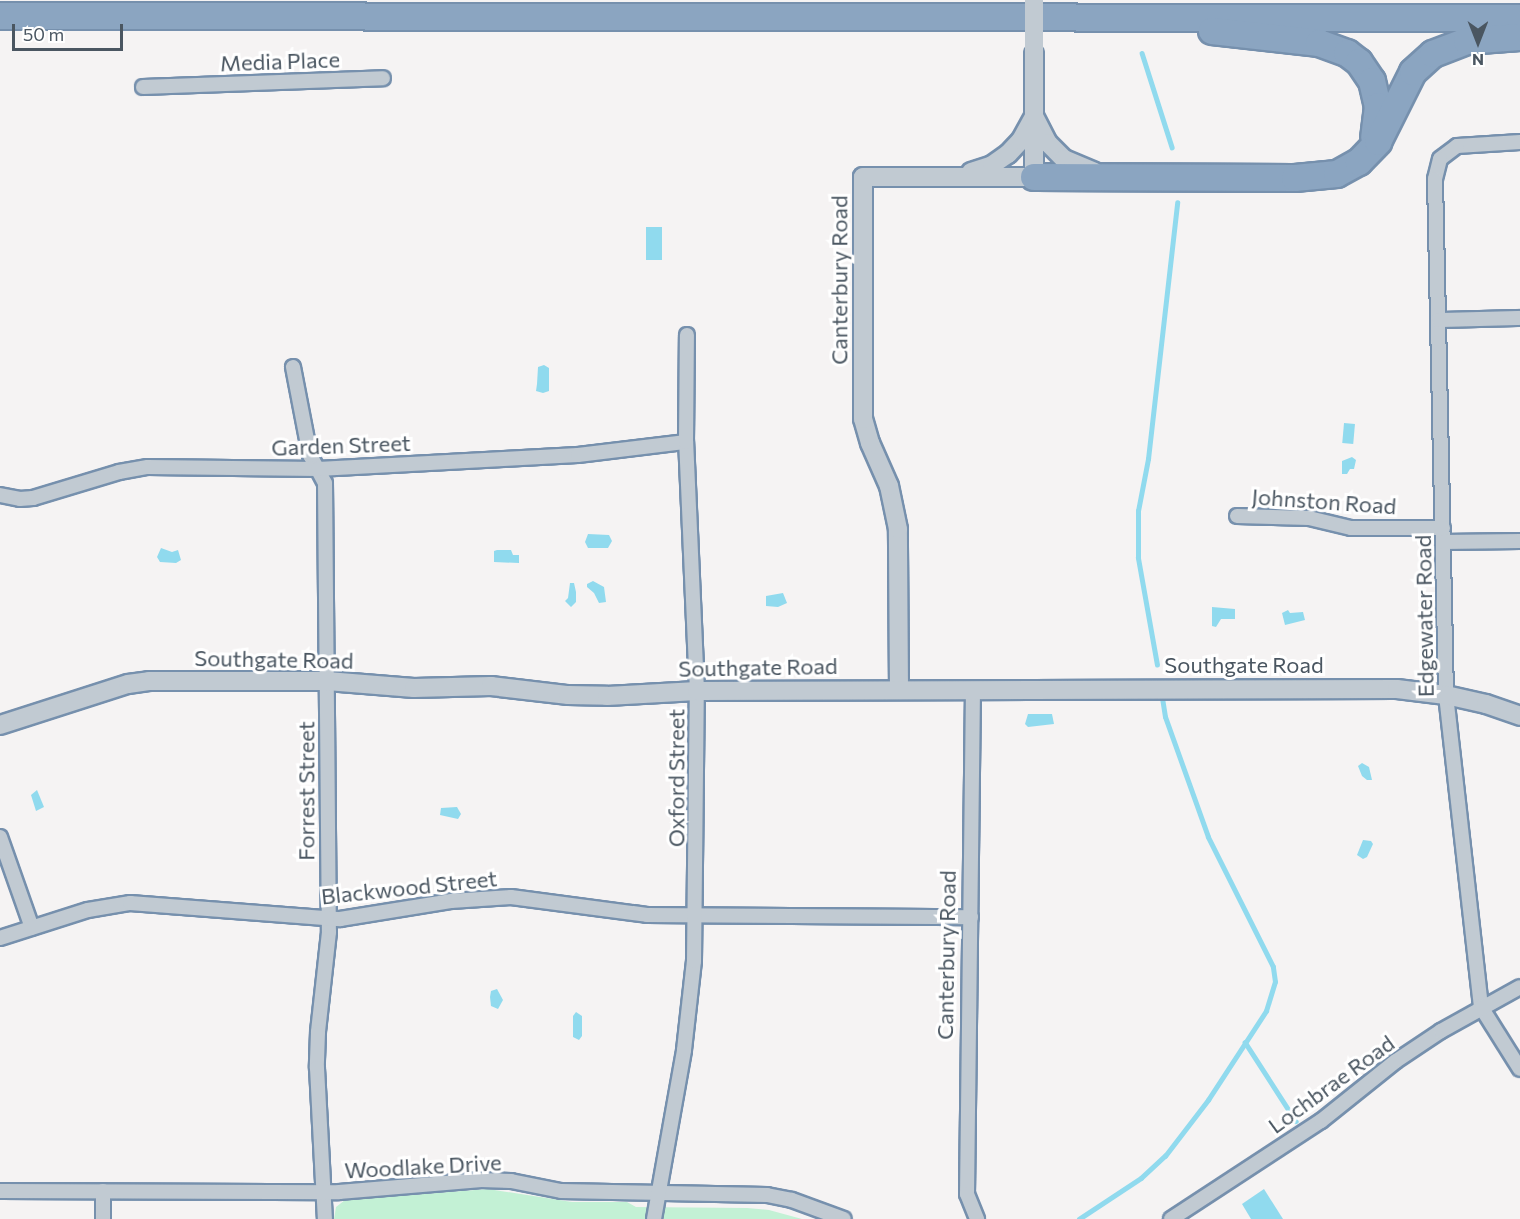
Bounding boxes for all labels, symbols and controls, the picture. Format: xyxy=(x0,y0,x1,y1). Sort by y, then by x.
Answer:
scale bar xyxy=(15,12,126,50)
north arrow xyxy=(1448,12,1508,72)
text: 50 m xyxy=(23,23,64,45)
street label: Media Place xyxy=(220,46,340,76)
text: N xyxy=(1472,51,1484,70)
street label: Canterbury Road xyxy=(826,195,852,365)
street label: Garden Street xyxy=(271,429,411,461)
street label: Johnston Road xyxy=(1251,483,1397,519)
street label: Edgewater Road xyxy=(1409,535,1439,697)
street label: Southgate Road xyxy=(194,644,354,674)
street label: Southgate Road xyxy=(678,652,838,682)
street label: Southgate Road xyxy=(1164,652,1324,678)
street label: Oxford Street xyxy=(663,709,689,847)
street label: Forrest Street xyxy=(293,721,319,861)
street label: Blackwood Street xyxy=(320,865,498,909)
street label: Canterbury Road xyxy=(931,870,961,1040)
street label: Lochbrae Road xyxy=(1263,1029,1399,1139)
street label: Woodlake Drive xyxy=(344,1149,502,1183)

